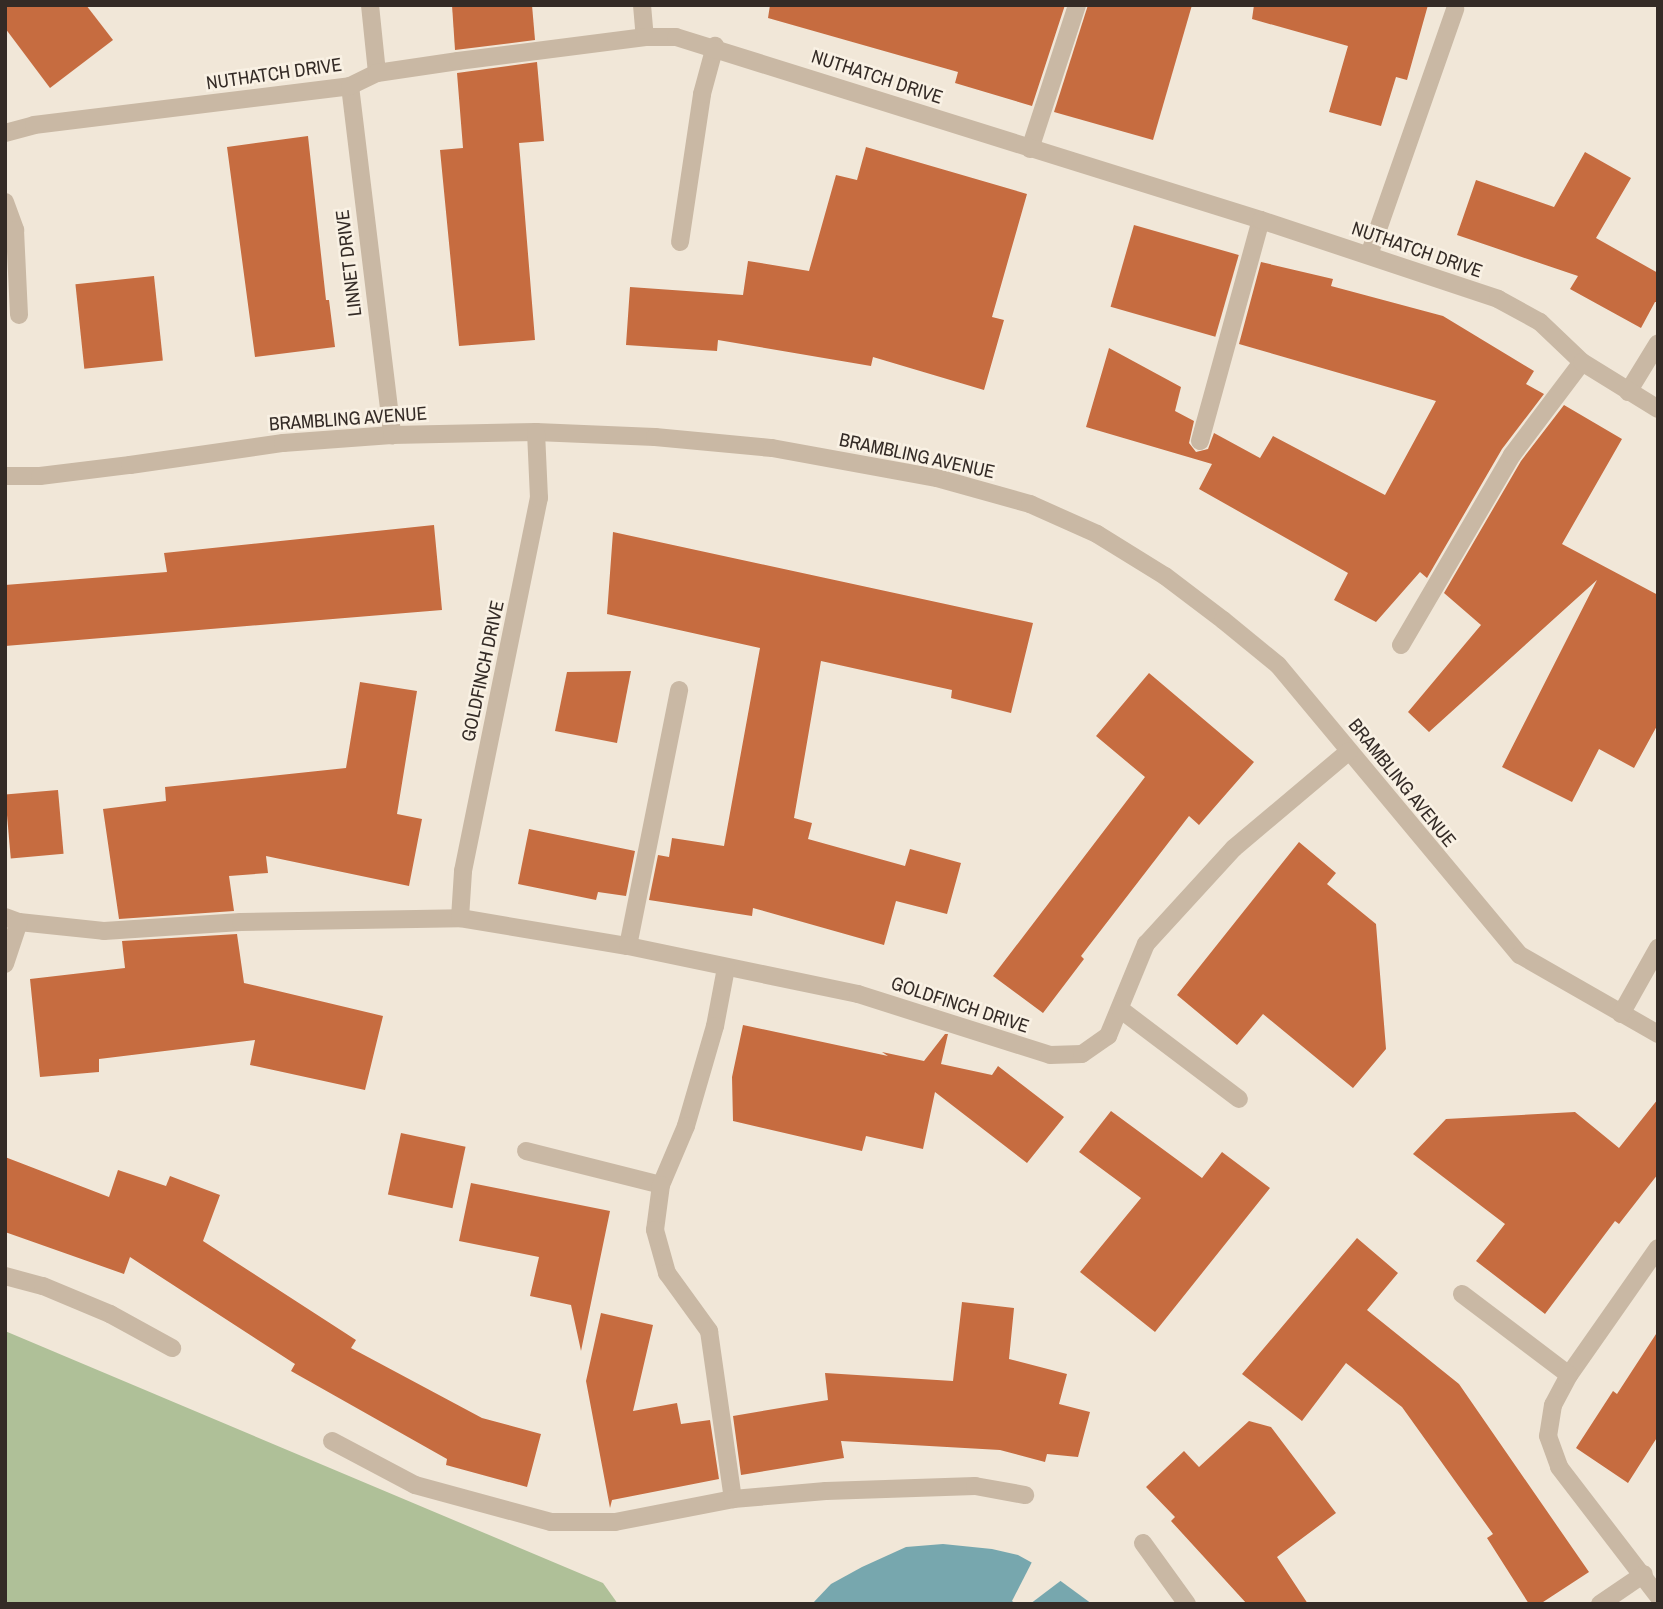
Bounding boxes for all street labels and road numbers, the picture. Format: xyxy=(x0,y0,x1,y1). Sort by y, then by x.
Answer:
street label: NUTHATCH DRIVE xyxy=(809,45,945,109)
street label: NUTHATCH DRIVE xyxy=(205,53,343,95)
street label: LINNET DRIVE xyxy=(331,208,367,318)
street label: NUTHATCH DRIVE xyxy=(1349,217,1485,283)
street label: BRAMBLING AVENUE xyxy=(268,402,428,436)
street label: BRAMBLING AVENUE xyxy=(837,428,997,484)
street label: GOLDFINCH DRIVE xyxy=(457,598,509,744)
street label: BRAMBLING AVENUE xyxy=(1343,714,1461,852)
street label: GOLDFINCH DRIVE xyxy=(888,972,1032,1038)

